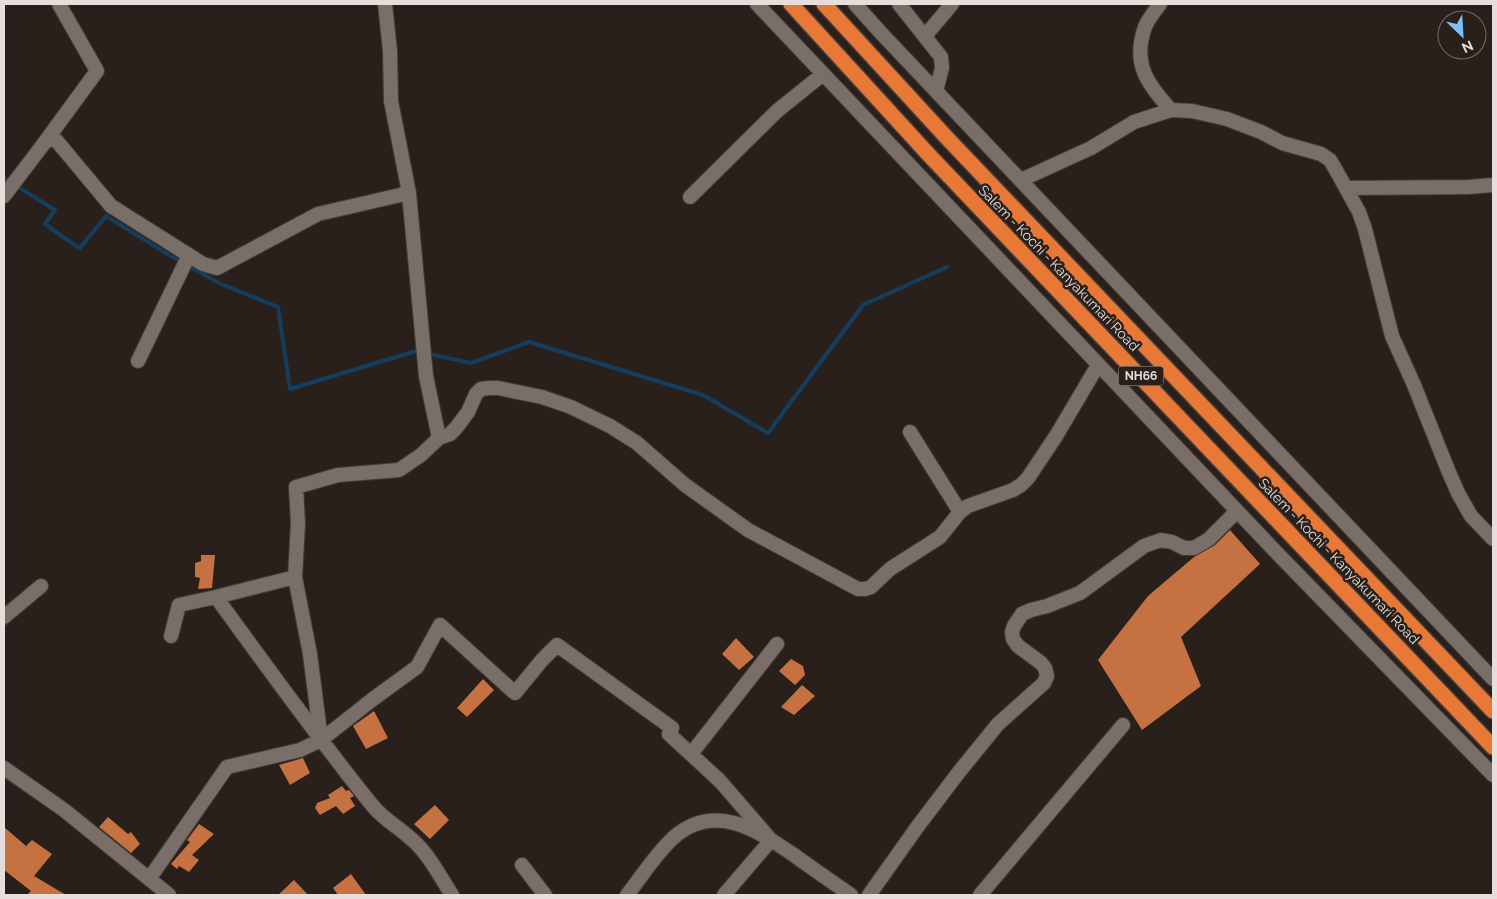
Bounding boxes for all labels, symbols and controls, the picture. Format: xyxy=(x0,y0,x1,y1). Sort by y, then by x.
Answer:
north arrow xyxy=(1437,10,1487,60)
text: N xyxy=(1459,37,1476,56)
street label: Salem - Kochi - Kanyakumari Road xyxy=(975,182,1143,354)
road number: NH66 xyxy=(1118,366,1164,386)
street label: Salem - Kochi - Kanyakumari Road xyxy=(1255,475,1423,647)

